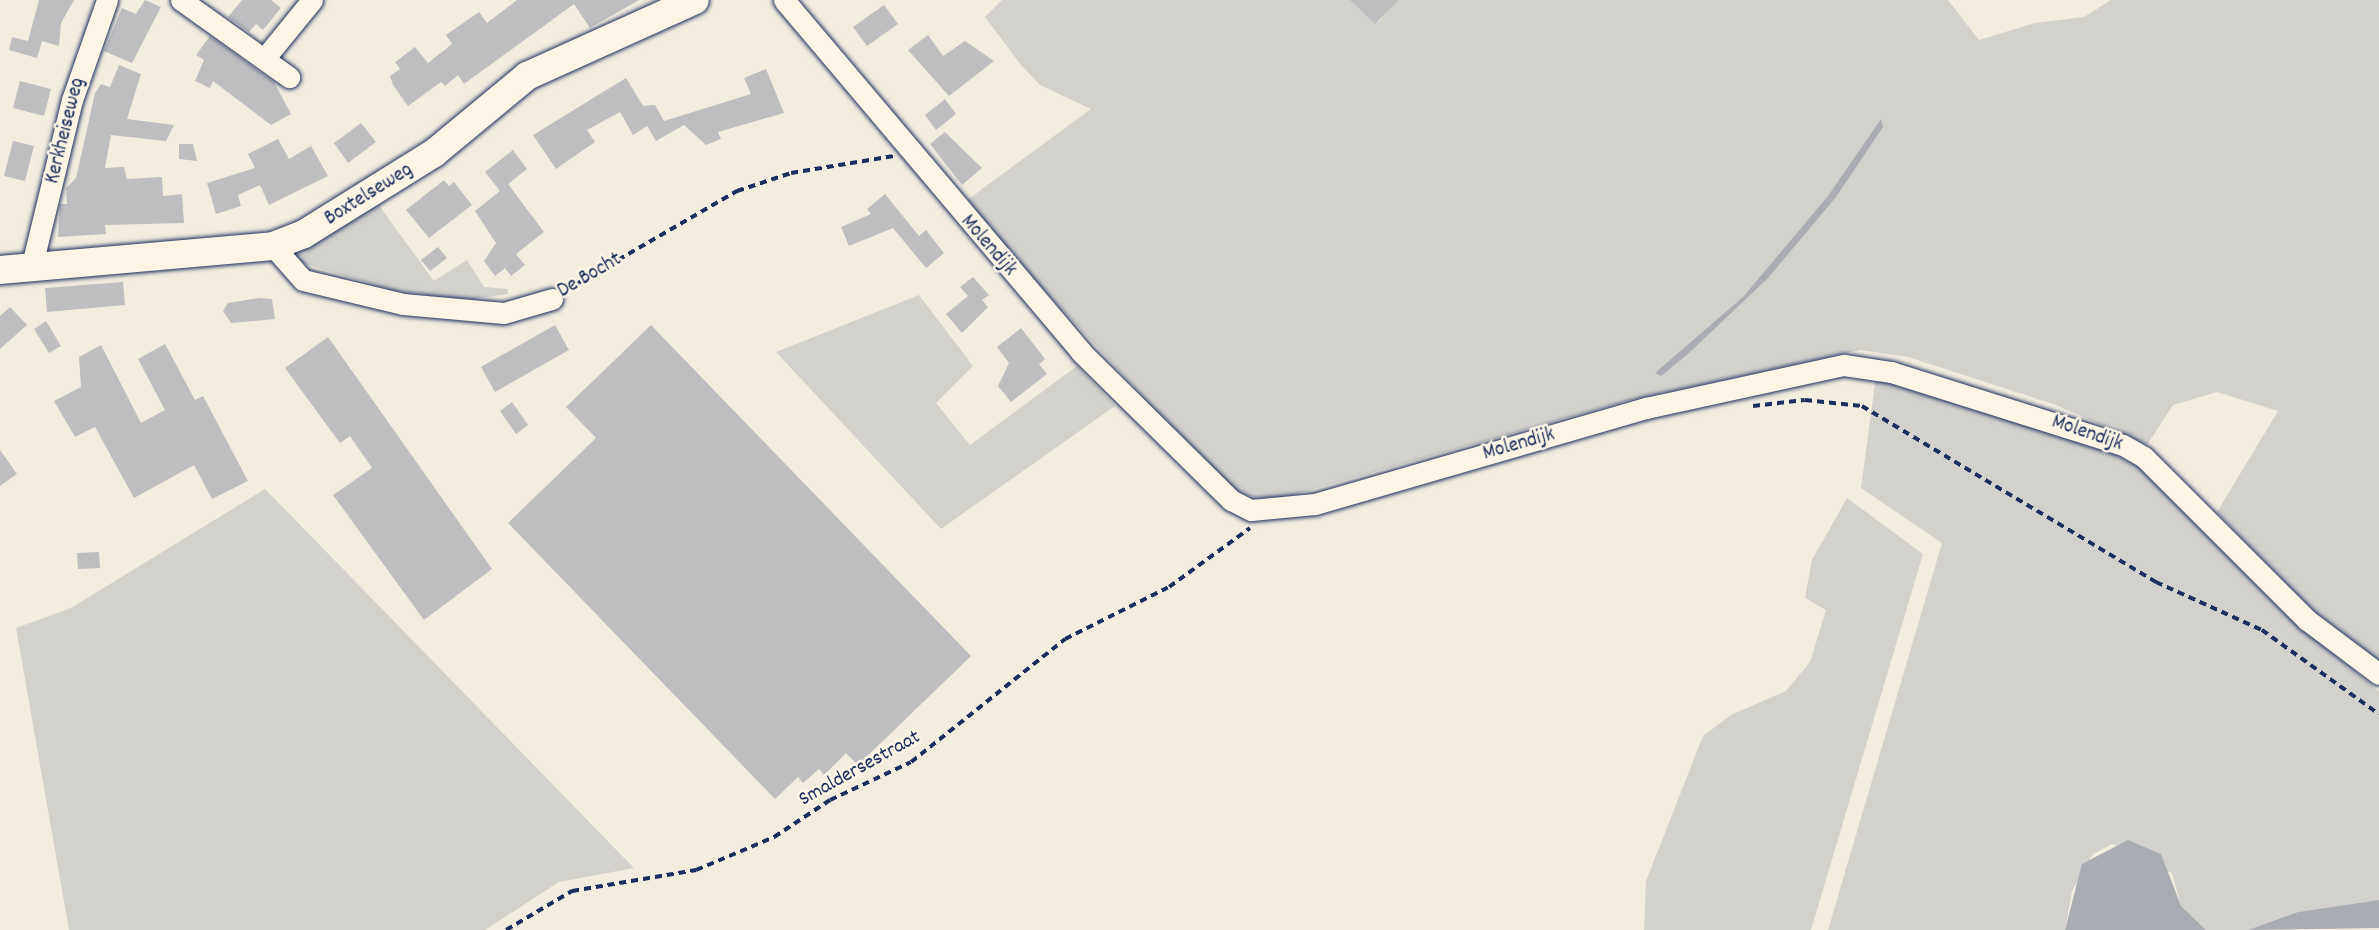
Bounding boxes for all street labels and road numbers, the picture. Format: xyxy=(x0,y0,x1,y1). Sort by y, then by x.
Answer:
street label: Kerkheiseweg xyxy=(41,76,91,186)
street label: Boxtelseweg xyxy=(320,158,418,232)
street label: Molendijk xyxy=(954,210,1022,282)
street label: De Bocht xyxy=(553,248,627,304)
street label: Molendijk xyxy=(2048,410,2126,458)
street label: Molendijk xyxy=(1480,423,1558,467)
street label: Smaldersestraat xyxy=(795,725,925,813)

